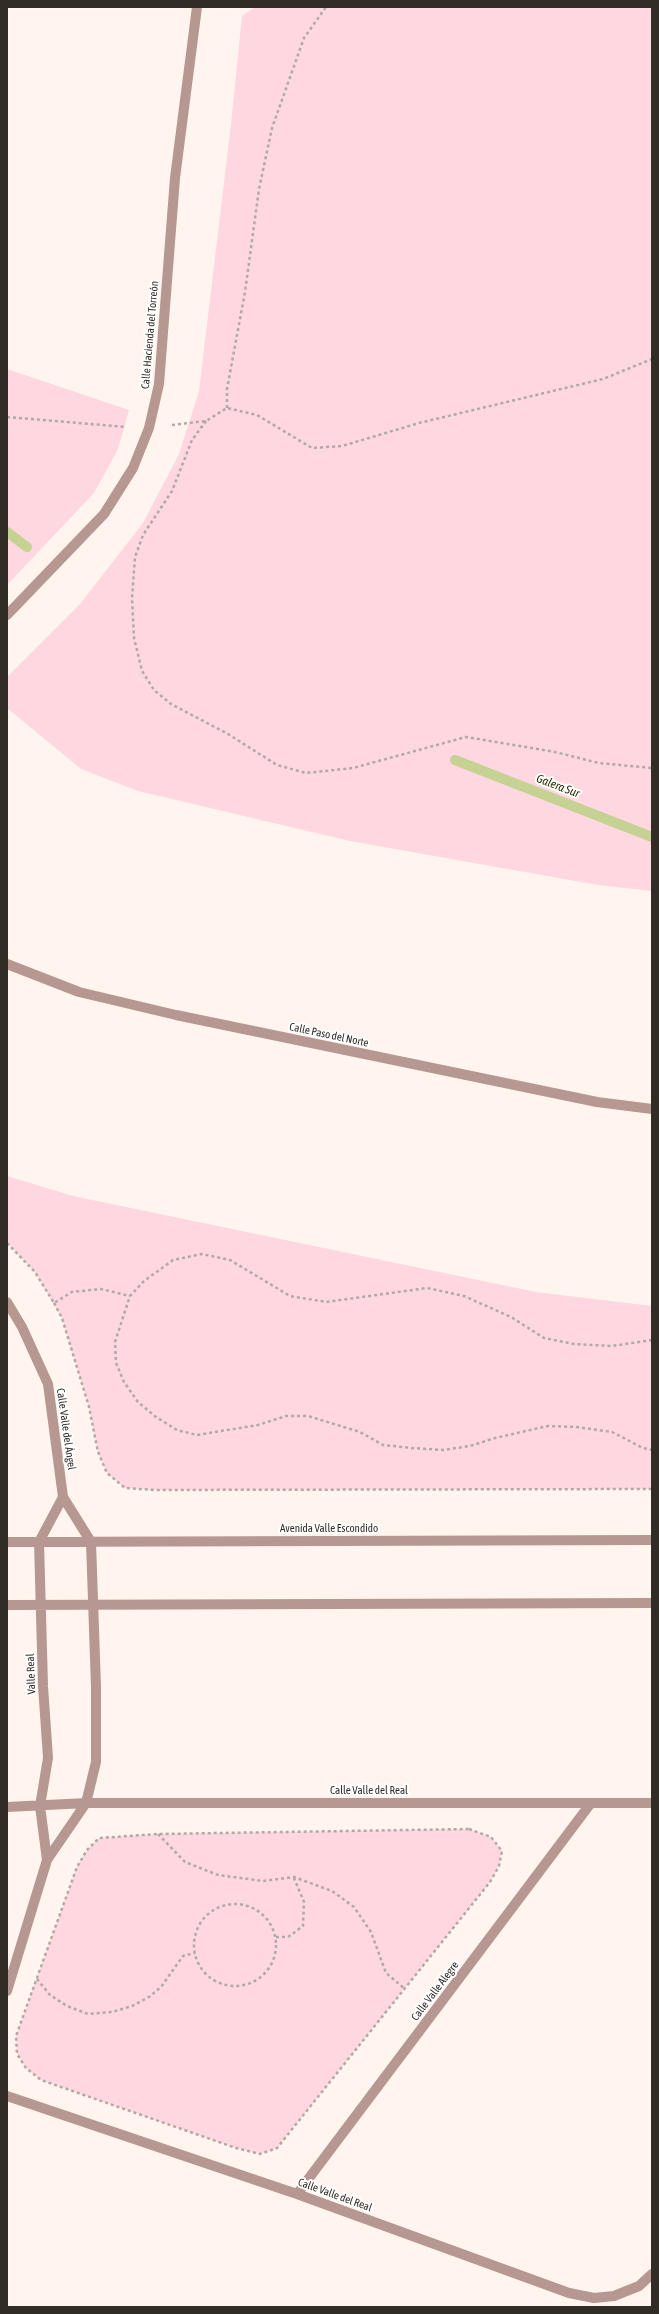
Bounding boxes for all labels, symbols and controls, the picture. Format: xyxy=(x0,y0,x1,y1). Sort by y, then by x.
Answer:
street label: Calle Hacienda del Torreón xyxy=(139,280,161,390)
water label: Galera Sur xyxy=(534,771,582,801)
street label: Calle Paso del Norte xyxy=(288,1020,370,1050)
street label: Calle Valle del Ángel xyxy=(54,1387,78,1471)
street label: Avenida Valle Escondido xyxy=(280,1522,378,1536)
street label: Valle Real xyxy=(24,1653,38,1695)
street label: Calle Valle del Real xyxy=(330,1784,408,1798)
street label: Calle Valle Alegre xyxy=(408,1959,462,2023)
street label: Calle Valle del Real xyxy=(296,2175,374,2215)

